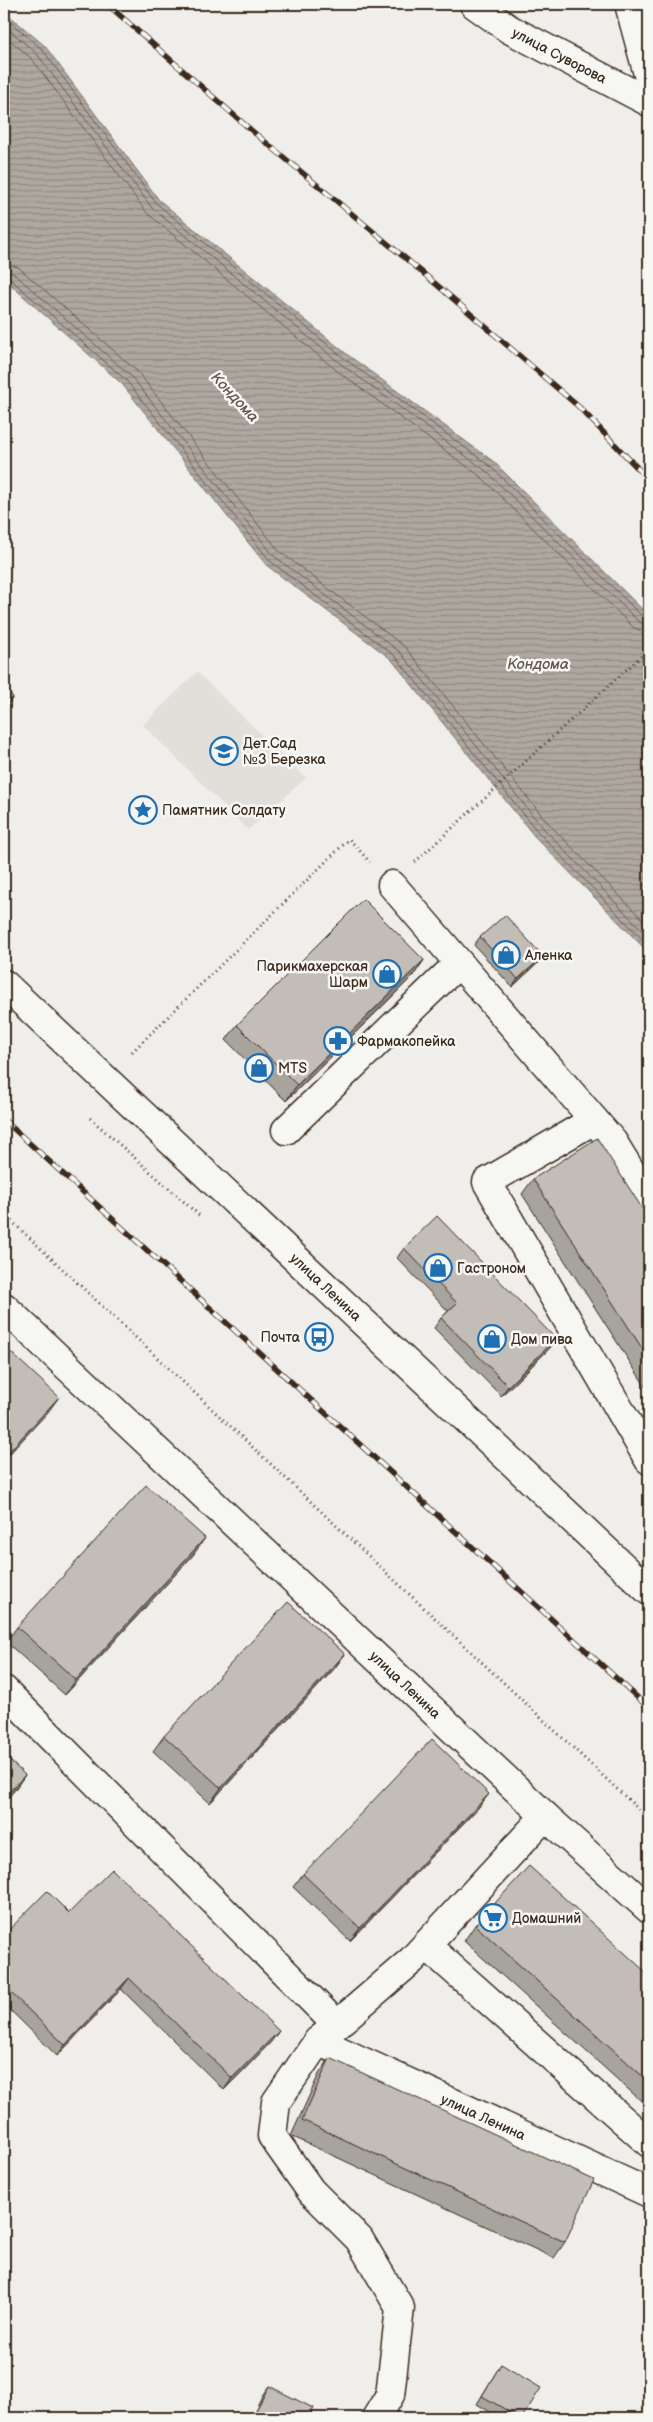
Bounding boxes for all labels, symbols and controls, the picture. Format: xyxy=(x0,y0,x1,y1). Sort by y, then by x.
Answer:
street label: улица Суворова xyxy=(509,24,610,88)
water label: Кондома xyxy=(207,368,263,426)
water label: Кондома xyxy=(507,655,569,674)
place label: Дет.Сад №3 Березка xyxy=(243,735,327,768)
school or university icon: Дет.Сад №3 Березка xyxy=(209,736,239,766)
place icon: Памятник Солдату xyxy=(128,795,158,825)
place label: Памятник Солдату xyxy=(162,802,286,819)
shop icon: Аленка xyxy=(491,940,521,970)
place label: Аленка xyxy=(524,947,573,964)
place label: Парикмахерская Шарм xyxy=(256,958,368,991)
shop icon: Парикмахерская Шарм xyxy=(372,959,402,989)
pharmacy icon: Фармакопейка xyxy=(323,1026,353,1056)
place label: Фармакопейка xyxy=(357,1033,456,1050)
shop icon: MTS xyxy=(244,1053,274,1083)
place label: MTS xyxy=(278,1060,307,1077)
street label: улица Ленина xyxy=(286,1250,365,1325)
shop icon: Гастроном xyxy=(423,1253,453,1283)
place label: Гастроном xyxy=(457,1260,526,1277)
bus stop icon: Почта xyxy=(304,1322,334,1352)
shop icon: Дом пива xyxy=(477,1324,507,1354)
place label: Почта xyxy=(260,1329,301,1346)
place label: Дом пива xyxy=(511,1331,573,1348)
street label: улица Ленина xyxy=(366,1647,445,1723)
supermarket icon: Домашний xyxy=(478,1903,508,1933)
place label: Домашний xyxy=(512,1910,581,1927)
street label: улица Ленина xyxy=(438,2091,529,2144)

